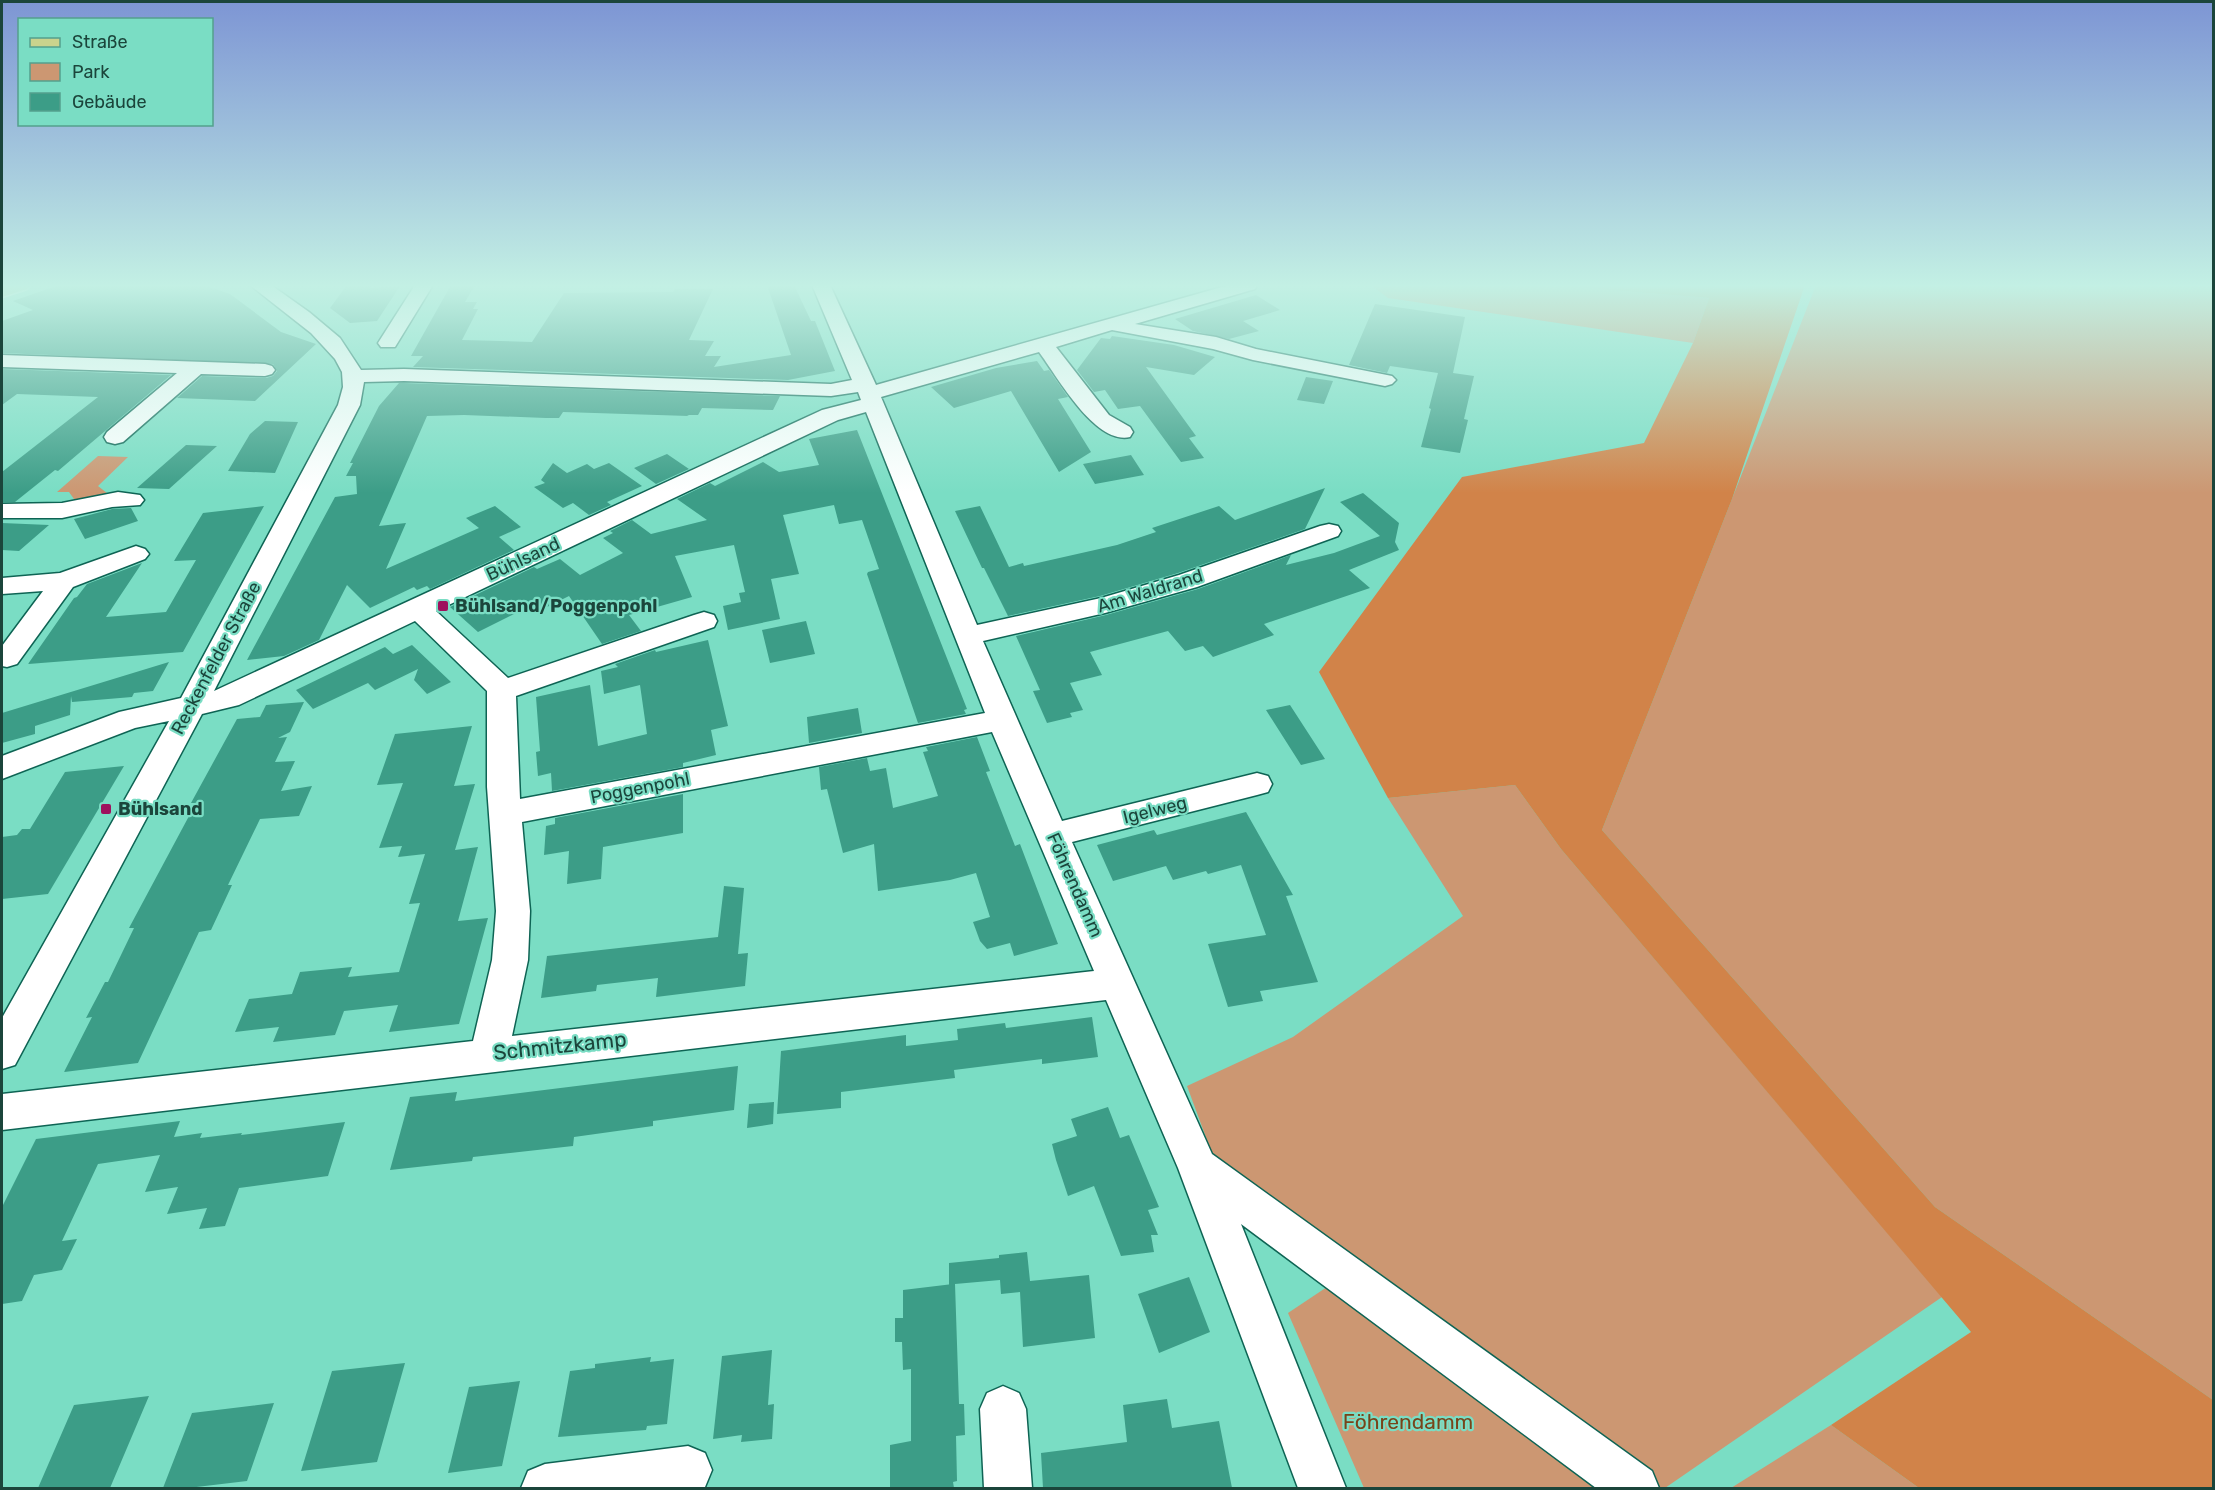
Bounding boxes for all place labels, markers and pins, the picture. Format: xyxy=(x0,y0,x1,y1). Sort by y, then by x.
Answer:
place label: Bühlsand/Poggenpohl xyxy=(455,595,657,617)
marker: Bühlsand/Poggenpohl xyxy=(436,599,450,613)
place label: Bühlsand xyxy=(118,798,203,820)
marker: Bühlsand xyxy=(99,802,113,816)

